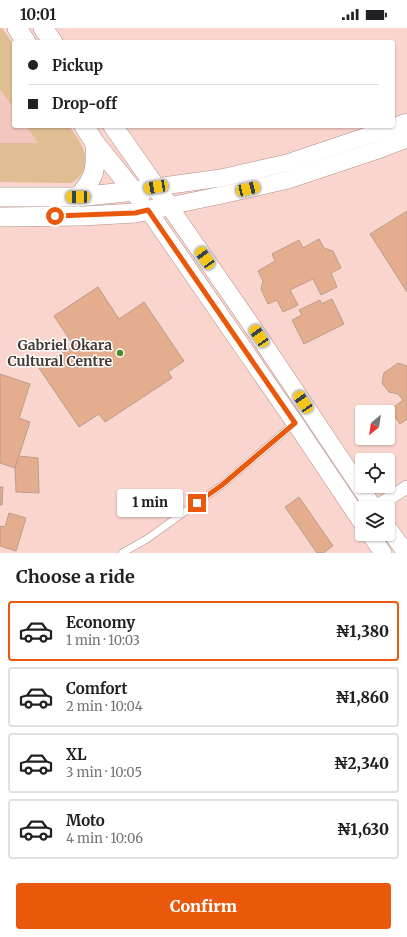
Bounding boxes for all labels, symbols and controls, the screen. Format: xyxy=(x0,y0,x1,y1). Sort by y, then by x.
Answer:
text: 10:01 xyxy=(20,5,56,24)
text: Pickup xyxy=(52,56,103,75)
text: Drop-off xyxy=(52,94,117,113)
car xyxy=(143,179,169,195)
car xyxy=(235,180,261,198)
car xyxy=(66,191,90,203)
route start xyxy=(46,207,64,225)
car xyxy=(193,245,217,271)
car xyxy=(247,323,271,349)
place label: Gabriel Okara Cultural Centre xyxy=(8,336,112,370)
marker: Gabriel Okara Cultural Centre xyxy=(115,348,125,358)
car xyxy=(291,389,315,415)
north arrow xyxy=(355,405,395,445)
map controls xyxy=(355,405,395,541)
button: locate xyxy=(355,453,395,493)
callout: 1 min xyxy=(117,489,183,517)
text: 1 min xyxy=(132,494,168,511)
route end xyxy=(188,494,206,512)
button: layers xyxy=(355,501,395,541)
text: Choose a ride xyxy=(16,565,135,588)
icon: car xyxy=(18,613,54,649)
text: Economy xyxy=(66,613,135,632)
text: ₦1,380 xyxy=(336,622,389,641)
text: 1 min · 10:03 xyxy=(66,632,140,649)
icon: car xyxy=(18,679,54,715)
text: Comfort xyxy=(66,679,127,698)
text: ₦1,860 xyxy=(335,688,389,707)
text: 2 min · 10:04 xyxy=(66,698,143,715)
icon: car xyxy=(18,745,54,781)
text: XL xyxy=(66,745,87,764)
text: ₦2,340 xyxy=(334,754,389,773)
text: 3 min · 10:05 xyxy=(66,764,142,781)
icon: car xyxy=(18,811,54,847)
text: Moto xyxy=(66,811,105,830)
text: ₦1,630 xyxy=(337,820,389,839)
text: 4 min · 10:06 xyxy=(66,830,143,847)
button: Confirm xyxy=(16,883,391,929)

